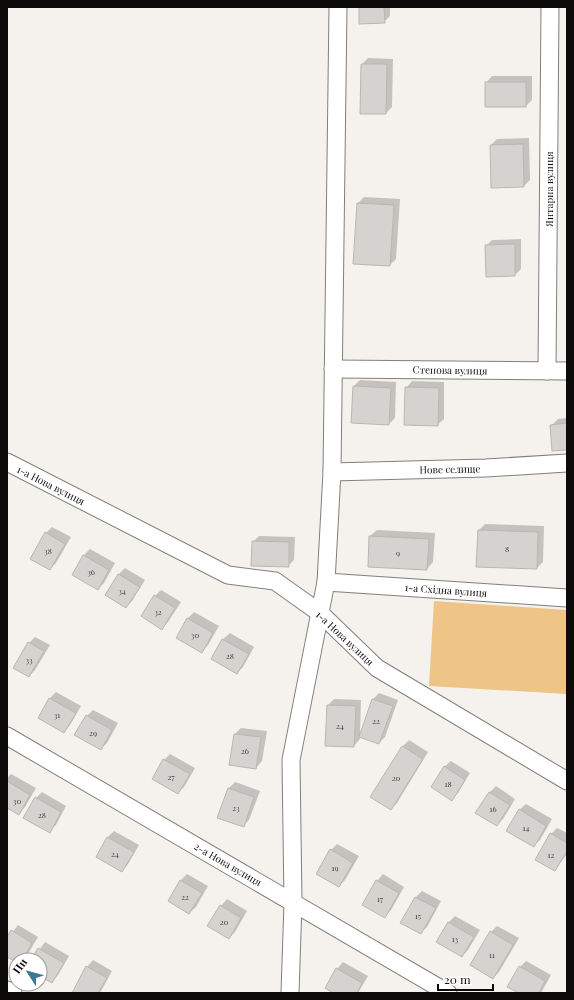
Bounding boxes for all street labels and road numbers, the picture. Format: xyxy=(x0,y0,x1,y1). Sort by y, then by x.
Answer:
street label: Янтарна вулиця xyxy=(542,151,556,228)
street label: Степова вулиця xyxy=(413,362,488,378)
street label: Нове селище xyxy=(419,461,481,477)
street label: 1-а Нова вулиця xyxy=(15,462,88,508)
street label: 1-а Східна вулиця xyxy=(404,580,488,600)
street label: 1-а Нова вулиця xyxy=(313,607,377,669)
street label: 2-а Нова вулиця xyxy=(192,839,265,889)

